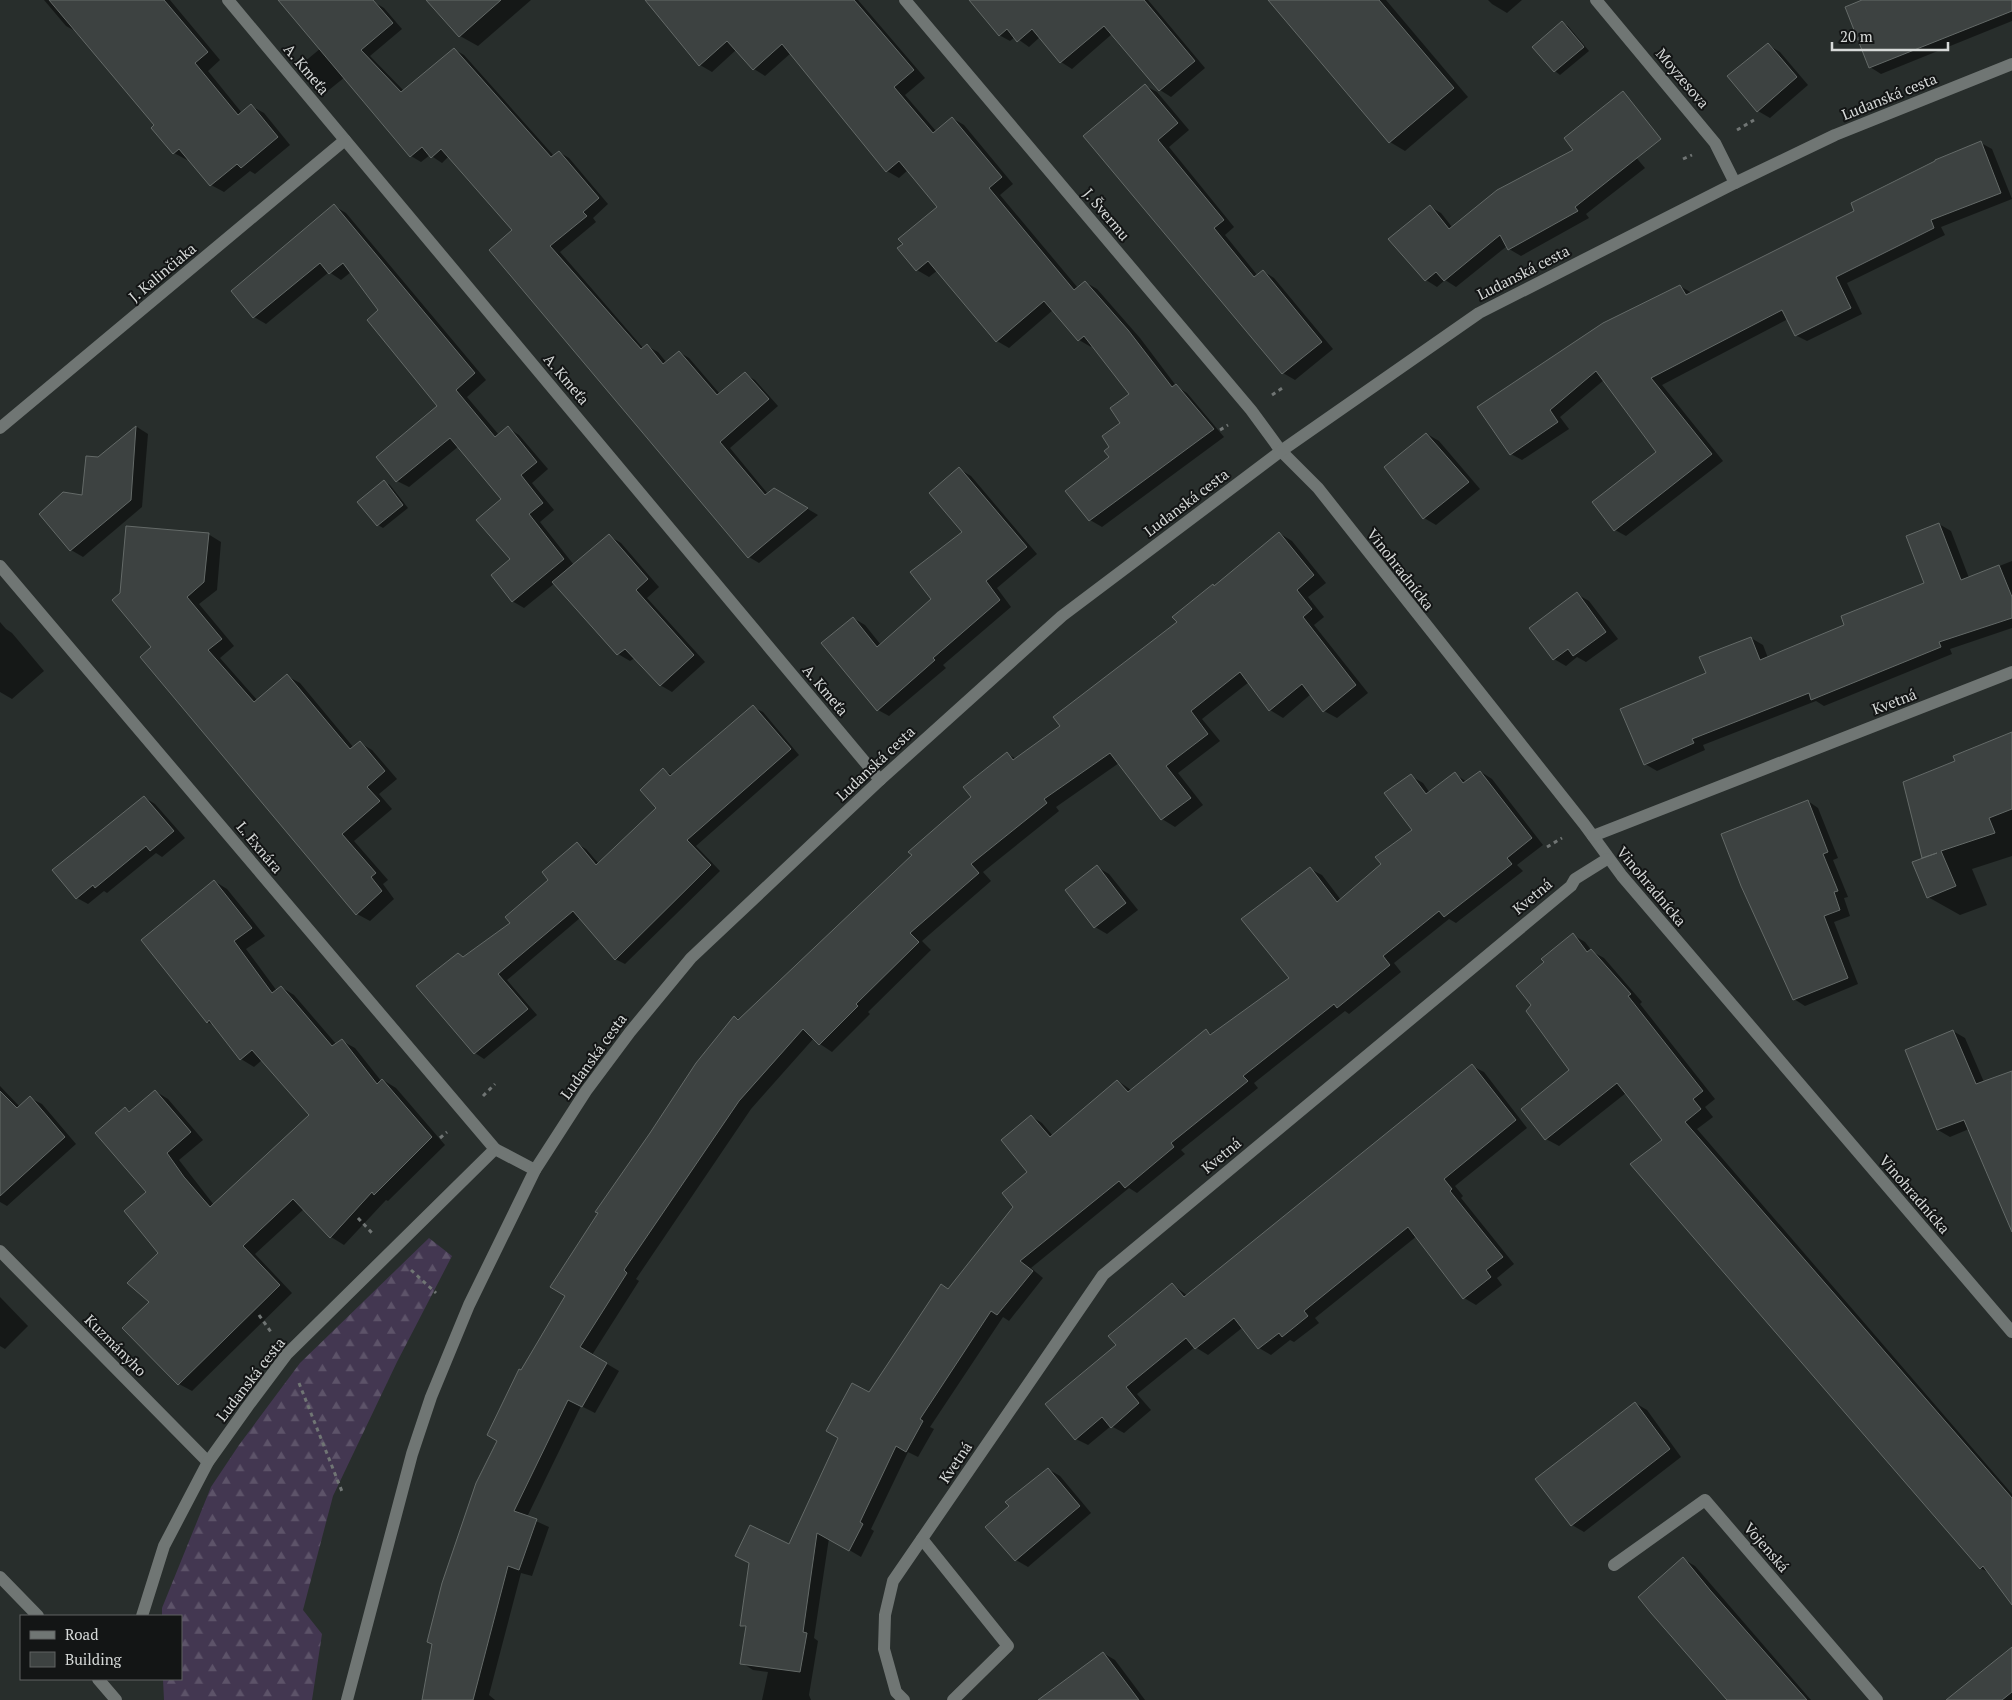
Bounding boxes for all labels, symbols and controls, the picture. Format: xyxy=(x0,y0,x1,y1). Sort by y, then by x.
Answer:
scale bar xyxy=(1832,20,1948,52)
text: 20 m xyxy=(1840,26,1873,46)
street label: A. Kmeťa xyxy=(280,39,334,99)
street label: Moyzesova xyxy=(1652,44,1714,113)
street label: Ludanská cesta xyxy=(1838,68,1940,124)
street label: J. Švermu xyxy=(1079,184,1135,245)
street label: J. Kalinčiaka xyxy=(124,238,200,306)
street label: Ludanská cesta xyxy=(1473,240,1573,304)
street label: A. Kmeťa xyxy=(540,349,594,409)
street label: Ludanská cesta xyxy=(1140,463,1233,540)
street label: Vinohradnícka xyxy=(1363,524,1439,614)
street label: A. Kmeťa xyxy=(799,660,853,720)
street label: Kvetná xyxy=(1869,683,1919,719)
street label: Ludanská cesta xyxy=(831,721,919,805)
street label: L. Exnára xyxy=(232,817,288,877)
street label: Vinohradnícka xyxy=(1613,842,1691,930)
street label: Kvetná xyxy=(1508,873,1556,918)
street label: Ludanská cesta xyxy=(555,1009,631,1103)
street label: Kvetná xyxy=(1197,1132,1245,1177)
street label: Vinohradnícka xyxy=(1875,1150,1955,1238)
street label: Kuzmányho xyxy=(81,1310,151,1380)
street label: Ludanská cesta xyxy=(211,1333,289,1425)
street label: Kvetná xyxy=(934,1437,976,1487)
street label: Vojenská xyxy=(1740,1518,1794,1576)
legend xyxy=(20,1615,182,1680)
text: Road xyxy=(65,1624,98,1644)
text: Building xyxy=(65,1649,123,1669)

